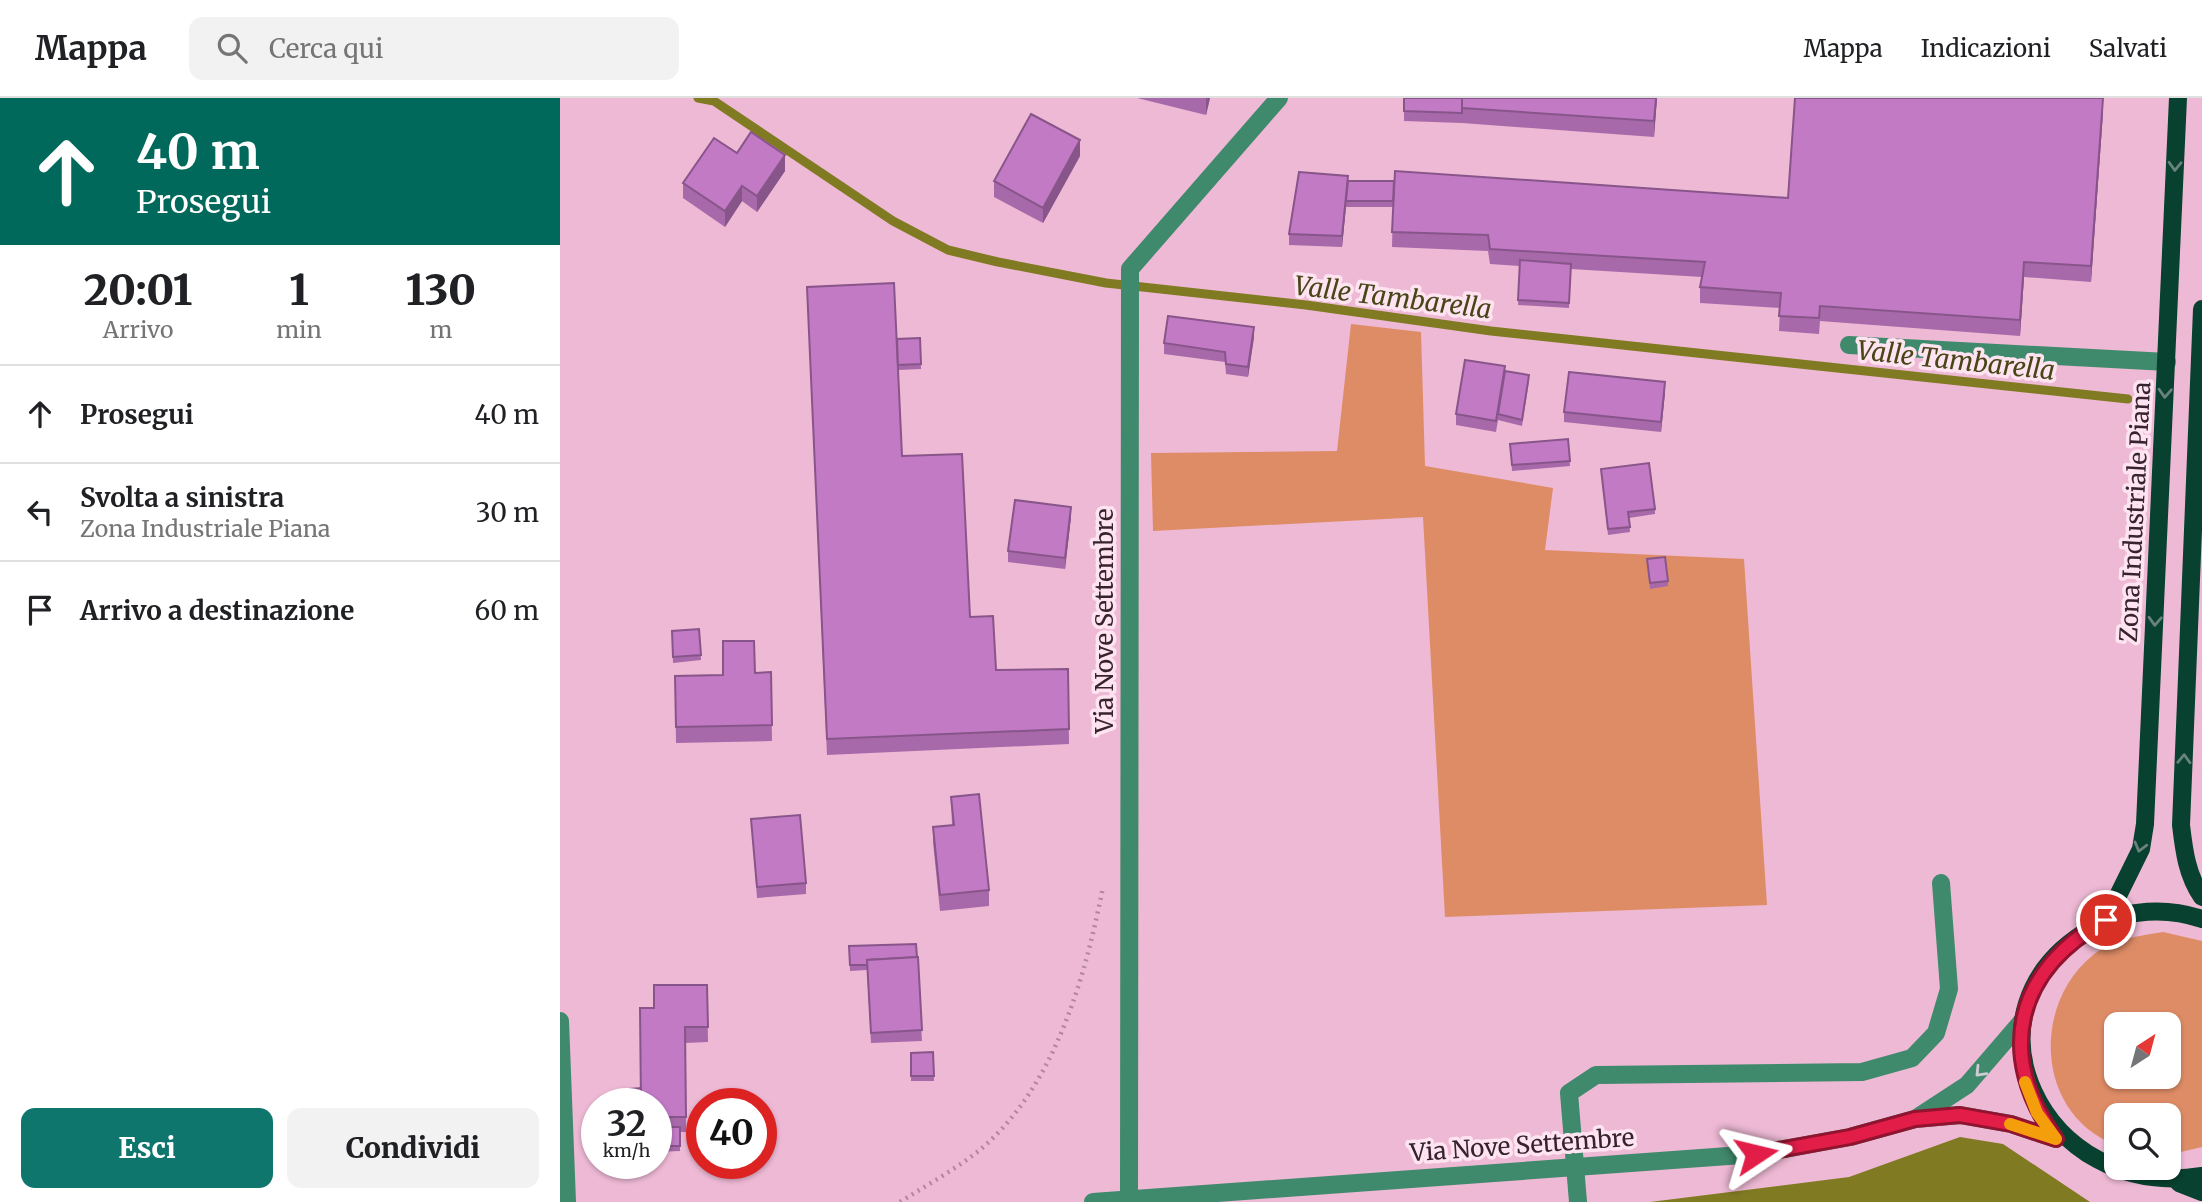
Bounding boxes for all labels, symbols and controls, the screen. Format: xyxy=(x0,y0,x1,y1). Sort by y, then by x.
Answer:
search box xyxy=(189,17,679,80)
text: Mappa xyxy=(35,28,147,69)
icon: search xyxy=(213,29,251,67)
text: Cerca qui xyxy=(269,32,383,65)
text: Mappa xyxy=(1804,33,1883,64)
text: Indicazioni xyxy=(1921,33,2051,64)
text: Salvati xyxy=(2089,33,2167,64)
text: 40 m xyxy=(136,121,260,182)
icon: ahead xyxy=(21,126,112,217)
one-way arrow xyxy=(2167,161,2182,172)
text: Prosegui xyxy=(136,182,271,222)
text: 20:01 xyxy=(84,264,192,316)
text: 1 xyxy=(289,264,309,316)
text: 130 xyxy=(406,264,476,316)
water label: Valle Tambarella xyxy=(1292,269,1494,325)
text: Arrivo xyxy=(103,315,173,344)
text: min xyxy=(276,315,322,344)
text: m xyxy=(429,315,452,344)
water label: Valle Tambarella xyxy=(1856,333,2056,387)
street label: Zona Industriale Piana xyxy=(2113,381,2157,643)
one-way arrow xyxy=(2158,388,2173,399)
icon: ahead xyxy=(21,395,59,433)
text: Prosegui xyxy=(80,398,194,431)
text: 40 m xyxy=(475,398,539,431)
text: Svolta a sinistra xyxy=(80,481,284,514)
icon: left xyxy=(21,493,59,531)
text: 30 m xyxy=(476,496,539,529)
street label: Via Nove Settembre xyxy=(1089,509,1120,734)
text: Zona Industriale Piana xyxy=(80,514,330,543)
icon: arrive xyxy=(21,591,59,629)
text: Arrivo a destinazione xyxy=(80,594,354,627)
text: 60 m xyxy=(475,594,539,627)
one-way arrow xyxy=(2147,616,2162,627)
one-way arrow xyxy=(2176,754,2191,765)
one-way arrow xyxy=(2134,841,2149,853)
pin xyxy=(2076,890,2136,950)
icon: arrive xyxy=(2087,901,2125,939)
north arrow xyxy=(2104,1012,2180,1088)
map controls xyxy=(2104,1012,2181,1180)
one-way arrow xyxy=(1975,1064,1988,1077)
speed limit sign: 40 xyxy=(686,1088,777,1179)
text: 32 xyxy=(607,1102,646,1146)
button: search xyxy=(2104,1103,2181,1180)
button: Esci xyxy=(21,1108,273,1188)
button: Condividi xyxy=(287,1108,539,1188)
position arrow xyxy=(1719,1117,1793,1191)
street label: Via Nove Settembre xyxy=(1408,1122,1635,1168)
text: km/h xyxy=(603,1139,650,1162)

